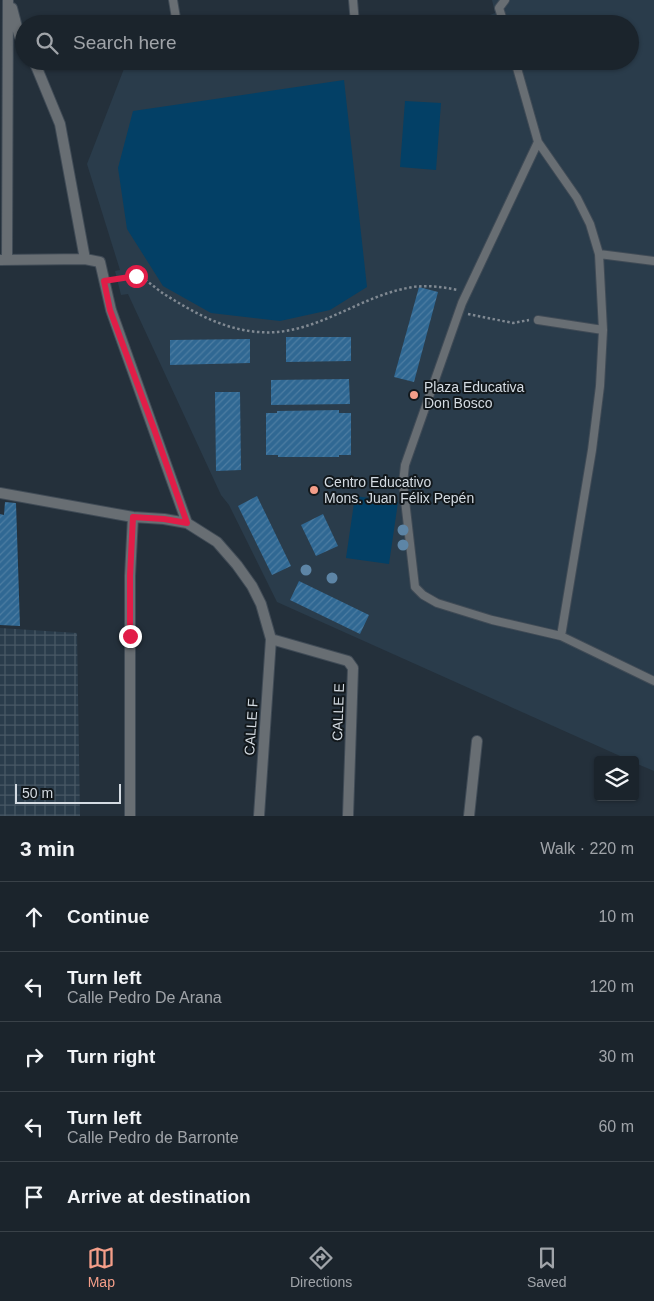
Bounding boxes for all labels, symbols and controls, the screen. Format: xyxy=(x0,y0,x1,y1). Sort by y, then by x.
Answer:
search box xyxy=(15,15,639,70)
icon: search xyxy=(33,29,61,57)
text: Search here xyxy=(73,32,177,53)
route start xyxy=(125,265,148,288)
place label: Plaza Educativa Don Bosco xyxy=(424,379,525,411)
marker: Plaza Educativa Don Bosco xyxy=(408,389,420,401)
place label: Centro Educativo Mons. Juan Félix Pepén xyxy=(324,474,474,506)
marker: Centro Educativo Mons. Juan Félix Pepén xyxy=(308,484,320,496)
route end xyxy=(119,625,142,648)
street label: CALLE E xyxy=(329,683,347,741)
street label: CALLE F xyxy=(241,698,261,756)
map controls xyxy=(594,756,639,801)
button: layers xyxy=(594,756,639,801)
scale bar xyxy=(15,781,121,804)
text: 50 m xyxy=(22,785,53,801)
text: 3 min xyxy=(20,837,75,860)
text: Walk · 220 m xyxy=(540,840,634,857)
icon: ahead xyxy=(20,903,48,931)
text: Continue xyxy=(67,906,149,927)
text: 10 m xyxy=(598,908,634,925)
text: Turn left xyxy=(67,967,142,988)
icon: left xyxy=(20,973,48,1001)
text: 120 m xyxy=(590,978,634,995)
text: Calle Pedro De Arana xyxy=(67,989,222,1006)
icon: right xyxy=(20,1043,48,1071)
text: Turn right xyxy=(67,1046,155,1067)
text: 30 m xyxy=(598,1048,634,1065)
text: Turn left xyxy=(67,1107,142,1128)
icon: left xyxy=(20,1113,48,1141)
text: 60 m xyxy=(598,1118,634,1135)
text: Calle Pedro de Barronte xyxy=(67,1129,239,1146)
icon: arrive xyxy=(20,1183,48,1211)
text: Arrive at destination xyxy=(67,1186,251,1207)
tab: Map xyxy=(87,1244,115,1290)
tab: Directions xyxy=(290,1244,352,1290)
tab: Saved xyxy=(527,1244,567,1290)

